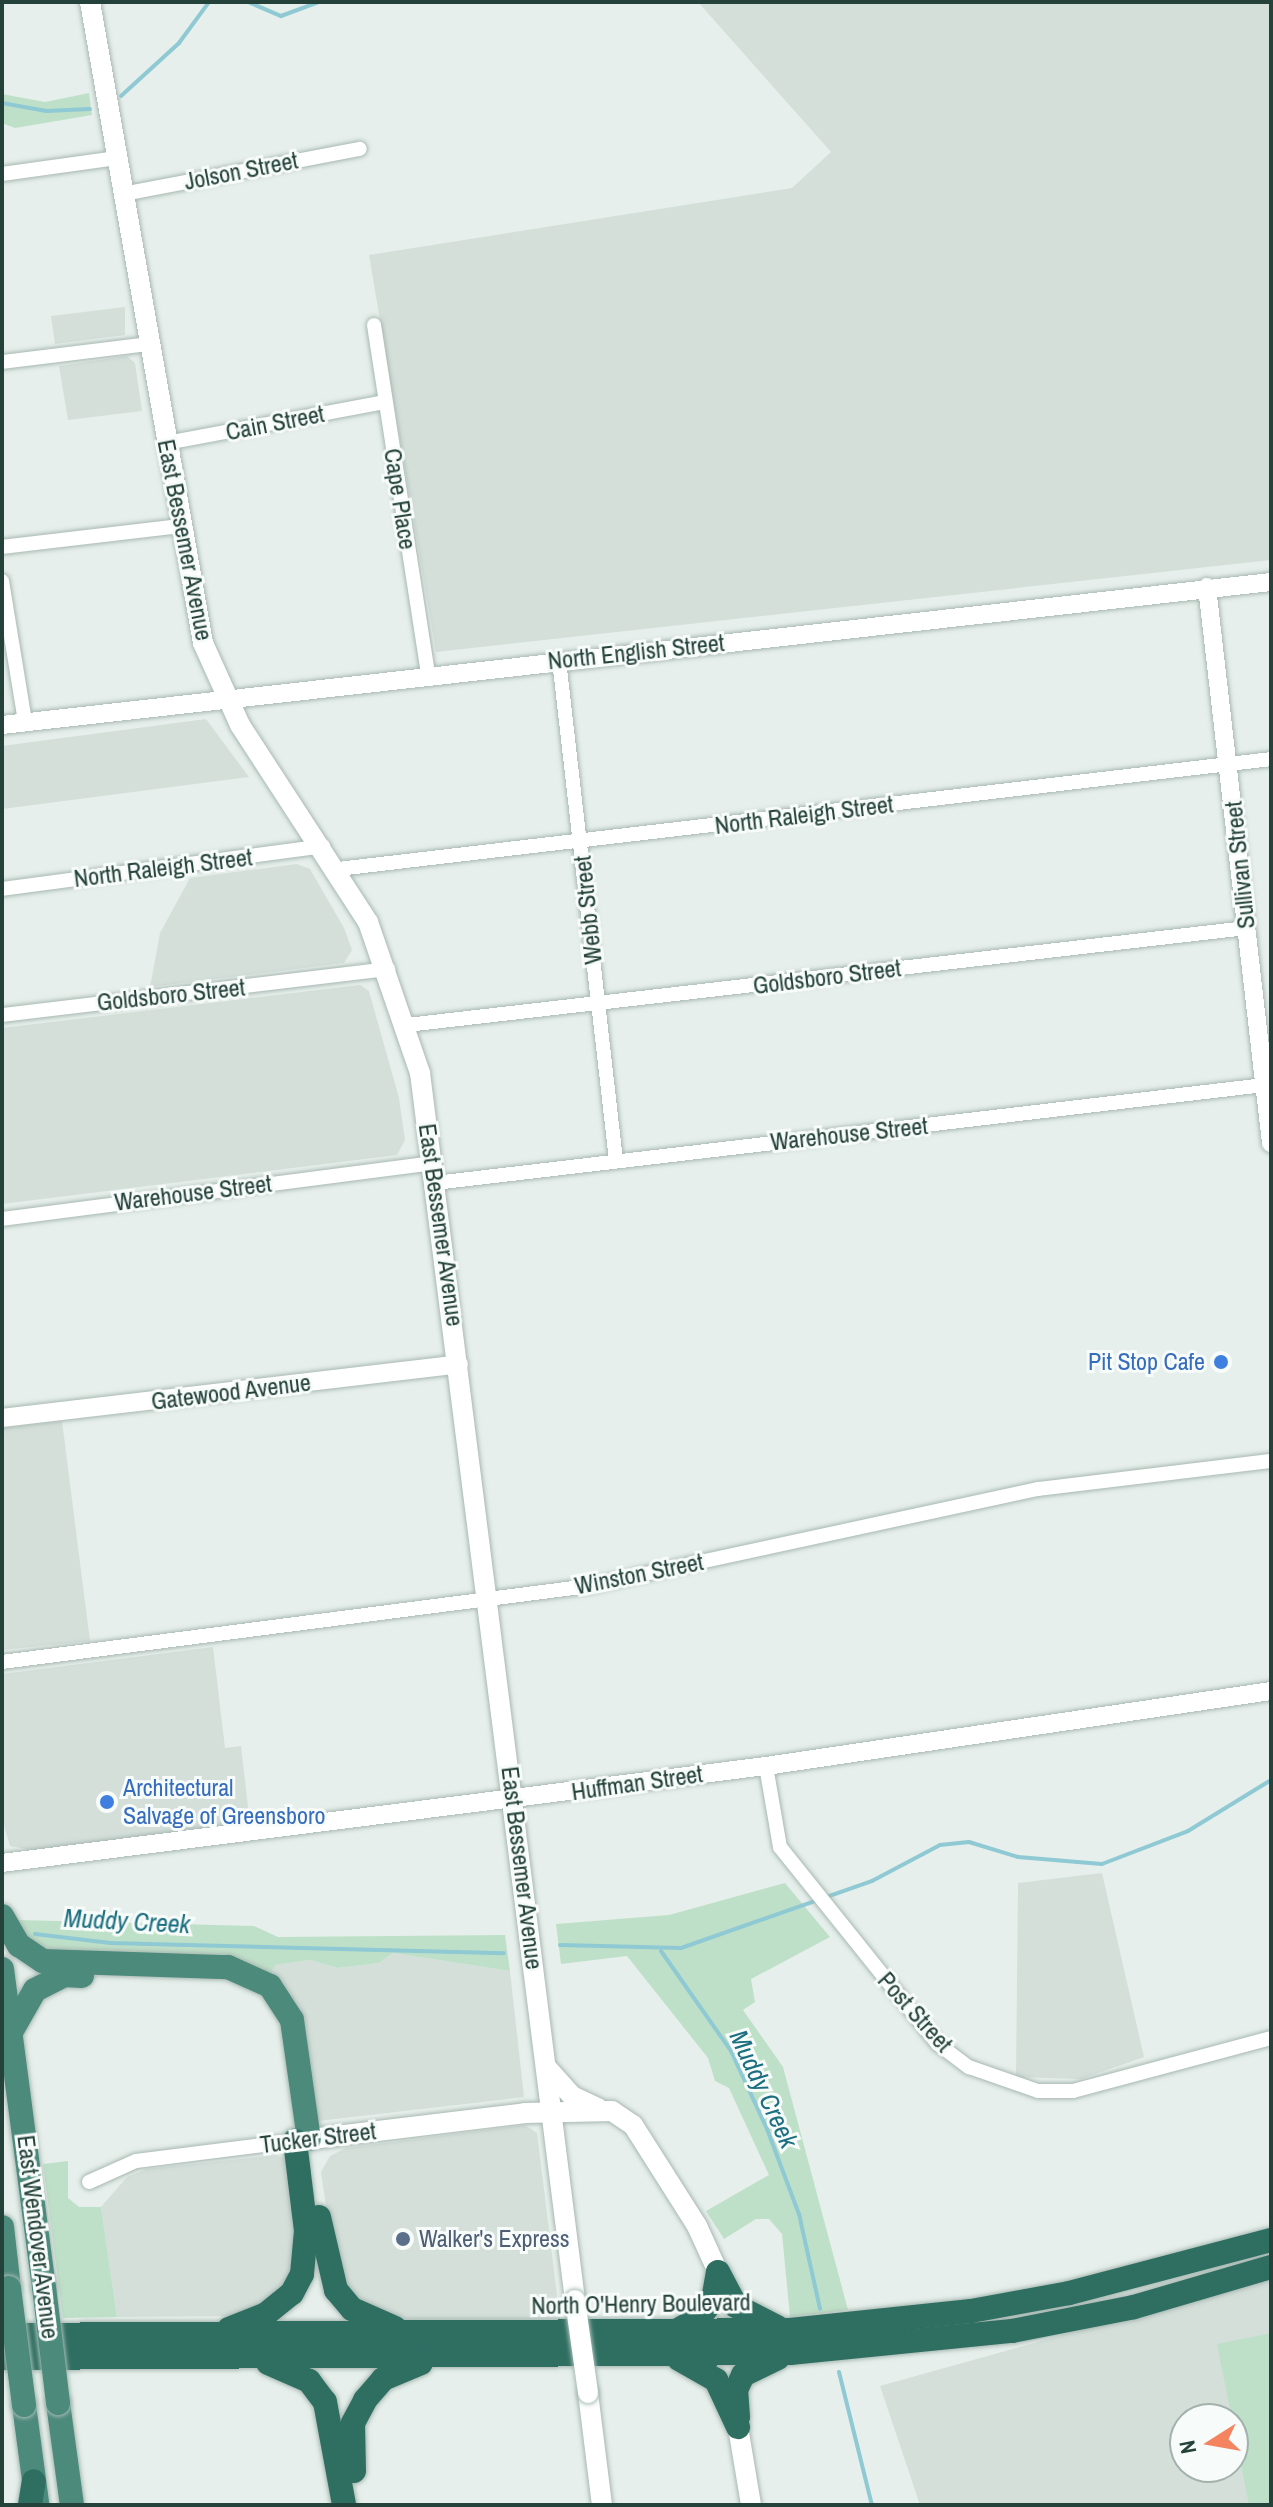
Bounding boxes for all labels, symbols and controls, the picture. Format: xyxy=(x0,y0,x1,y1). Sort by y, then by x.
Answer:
street label: Jolson Street xyxy=(182,146,300,196)
street label: Cain Street xyxy=(223,399,327,447)
street label: East Bessemer Avenue xyxy=(151,436,219,644)
street label: Cape Place xyxy=(378,447,422,551)
street label: North English Street xyxy=(546,628,726,676)
street label: North Raleigh Street xyxy=(713,790,895,840)
street label: Sullivan Street xyxy=(1219,800,1261,930)
street label: North Raleigh Street xyxy=(72,843,254,893)
street label: Webb Street xyxy=(568,854,608,966)
street label: Goldsboro Street xyxy=(751,954,903,1000)
street label: Goldsboro Street xyxy=(96,973,246,1017)
street label: Warehouse Street xyxy=(769,1111,929,1157)
street label: East Bessemer Avenue xyxy=(412,1121,470,1329)
street label: Warehouse Street xyxy=(113,1169,273,1217)
place label: Pit Stop Cafe xyxy=(1088,1348,1205,1376)
marker: Pit Stop Cafe xyxy=(1212,1353,1230,1371)
street label: Gatewood Avenue xyxy=(149,1368,313,1416)
street label: Winston Street xyxy=(572,1547,706,1601)
street label: Huffman Street xyxy=(570,1760,704,1806)
street label: East Bessemer Avenue xyxy=(495,1764,549,1972)
place label: Architectural Salvage of Greensboro xyxy=(123,1774,325,1830)
marker: Architectural Salvage of Greensboro xyxy=(98,1793,116,1811)
water label: Muddy Creek xyxy=(63,1902,191,1940)
street label: Post Street xyxy=(872,1966,958,2058)
water label: Muddy Creek xyxy=(723,2025,805,2153)
street label: Tucker Street xyxy=(258,2117,378,2159)
street label: East Wendover Avenue xyxy=(11,2133,65,2341)
place label: Walker's Express xyxy=(419,2225,570,2253)
marker: Walker's Express xyxy=(394,2230,412,2248)
street label: North O'Henry Boulevard xyxy=(531,2288,751,2320)
north arrow xyxy=(1169,2403,1249,2483)
text: N xyxy=(1171,2438,1203,2456)

